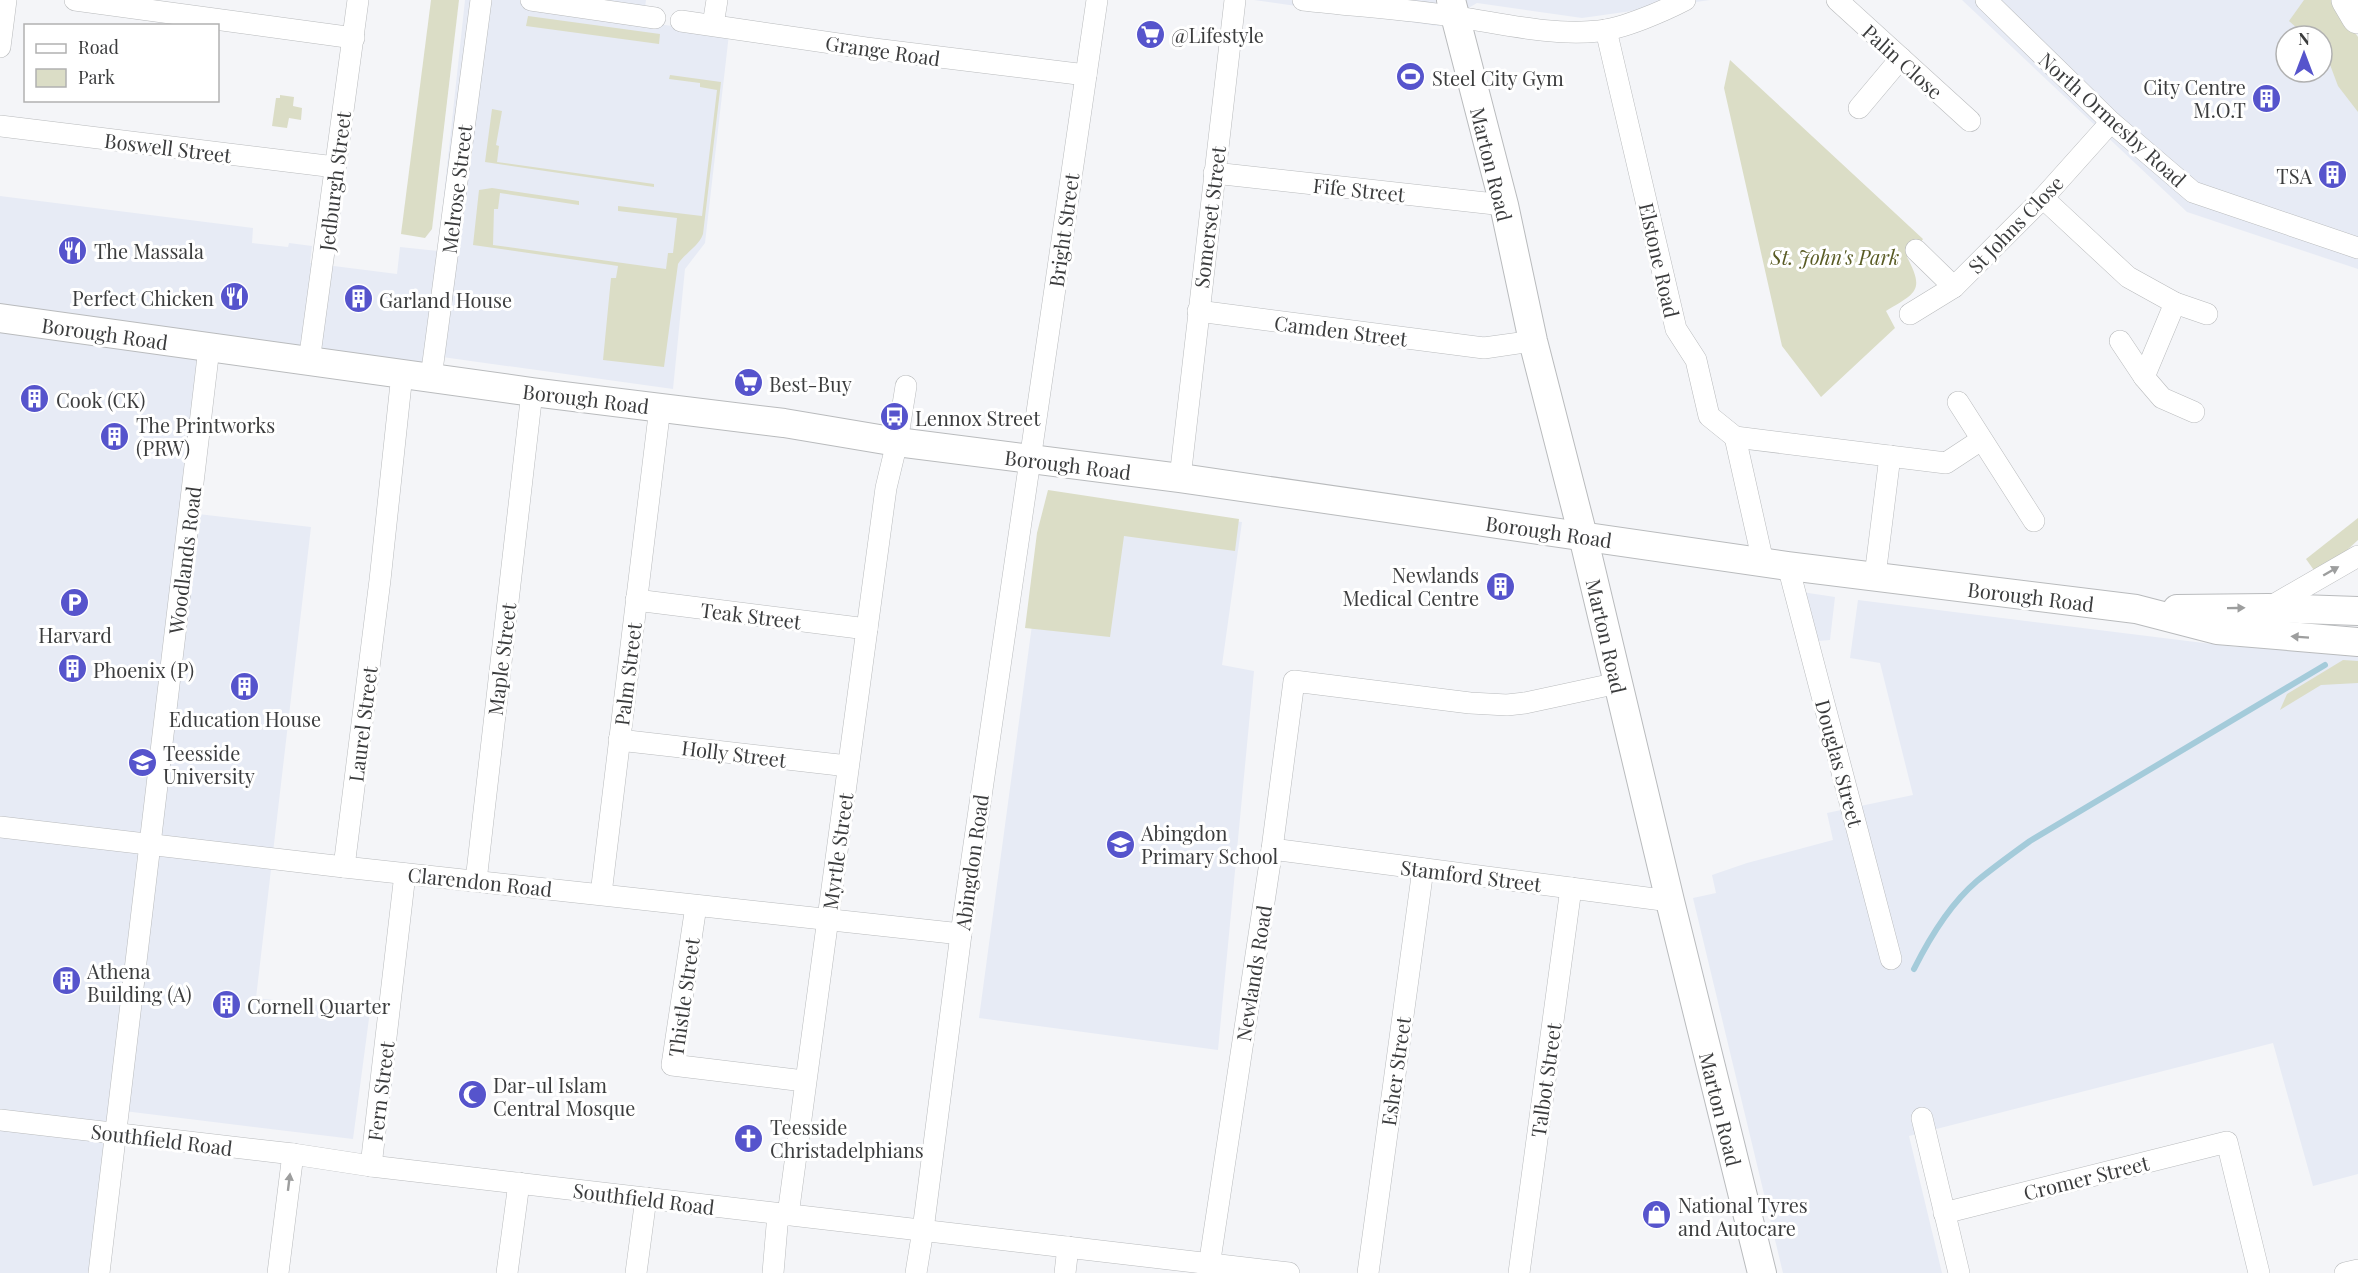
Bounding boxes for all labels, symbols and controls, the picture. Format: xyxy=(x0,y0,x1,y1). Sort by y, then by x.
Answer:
supermarket icon: @Lifestyle xyxy=(1134,18,1166,50)
street label: Palin Close xyxy=(1857,18,1949,104)
place label: @Lifestyle xyxy=(1171,21,1264,48)
legend xyxy=(24,24,219,102)
north arrow xyxy=(2274,24,2334,84)
text: N xyxy=(2298,28,2310,49)
street label: Grange Road xyxy=(824,29,942,71)
text: Road xyxy=(78,35,119,59)
street label: North Ormesby Road xyxy=(2034,46,2193,193)
sports icon: Steel City Gym xyxy=(1395,61,1427,93)
place label: Steel City Gym xyxy=(1432,64,1564,91)
text: Park xyxy=(78,65,115,89)
place label: City Centre M.O.T xyxy=(2143,73,2246,123)
building icon: City Centre M.O.T xyxy=(2251,82,2283,114)
street label: Marton Road xyxy=(1465,104,1519,224)
street label: Jedburgh Street xyxy=(312,109,356,253)
street label: Melrose Street xyxy=(435,122,477,255)
street label: Boswell Street xyxy=(103,126,234,168)
street label: Somerset Street xyxy=(1187,143,1231,290)
building icon: TSA xyxy=(2317,159,2349,191)
place label: TSA xyxy=(2276,162,2312,189)
street label: St Johns Close xyxy=(1961,169,2069,279)
street label: Bright Street xyxy=(1042,170,1084,289)
street label: Fife Street xyxy=(1312,171,1407,207)
street label: Elstone Road xyxy=(1634,200,1686,321)
restaurant icon: The Massala xyxy=(57,234,89,266)
place label: The Massala xyxy=(94,237,204,264)
park label: St. John's Park xyxy=(1770,243,1899,270)
restaurant icon: Perfect Chicken xyxy=(219,281,251,313)
building icon: Garland House xyxy=(342,283,374,315)
place label: Perfect Chicken xyxy=(72,284,214,311)
place label: Garland House xyxy=(379,286,512,313)
street label: Camden Street xyxy=(1273,308,1410,352)
street label: Borough Road xyxy=(40,311,170,355)
supermarket icon: Best-Buy xyxy=(732,367,764,399)
place label: Best-Buy xyxy=(769,370,852,397)
street label: Borough Road xyxy=(521,377,651,419)
building icon: Cook (CK) xyxy=(19,383,51,415)
place label: Cook (CK) xyxy=(56,386,145,413)
bus stop icon: Lennox Street xyxy=(878,401,910,433)
place label: Lennox Street xyxy=(915,404,1041,431)
place label: The Printworks (PRW) xyxy=(136,411,275,461)
building icon: The Printworks (PRW) xyxy=(99,420,131,452)
street label: Borough Road xyxy=(1003,443,1133,485)
street label: Woodlands Road xyxy=(161,484,207,637)
street label: Borough Road xyxy=(1484,509,1614,553)
place label: Newlands Medical Centre xyxy=(1342,561,1479,611)
one-way arrow xyxy=(2323,566,2339,577)
building icon: Newlands Medical Centre xyxy=(1484,570,1516,602)
street label: Borough Road xyxy=(1966,575,2096,617)
street label: Marton Road xyxy=(1581,576,1633,696)
parking icon: Harvard xyxy=(59,587,91,619)
street label: Teak Street xyxy=(699,595,804,635)
street label: Maple Street xyxy=(481,600,521,717)
one-way arrow xyxy=(2227,603,2246,613)
street label: Palm Street xyxy=(607,620,647,727)
place label: Harvard xyxy=(38,621,112,648)
one-way arrow xyxy=(2290,633,2309,642)
building icon: Phoenix (P) xyxy=(56,653,88,685)
place label: Phoenix (P) xyxy=(93,656,194,683)
street label: Laurel Street xyxy=(342,664,383,783)
building icon: Education House xyxy=(229,671,261,703)
street label: Douglas Street xyxy=(1810,696,1870,831)
place label: Education House xyxy=(169,705,321,732)
street label: Holly Street xyxy=(680,733,789,773)
place label: Teesside University xyxy=(163,739,255,789)
school or university icon: Teesside University xyxy=(126,747,158,779)
street label: Myrtle Street xyxy=(815,790,859,911)
street label: Abingdon Road xyxy=(948,792,994,933)
place label: Abingdon Primary School xyxy=(1140,819,1279,869)
school or university icon: Abingdon Primary School xyxy=(1104,828,1136,860)
street label: Stamford Street xyxy=(1399,853,1544,897)
street label: Clarendon Road xyxy=(406,860,554,902)
street label: Newlands Road xyxy=(1229,903,1277,1043)
street label: Thistle Street xyxy=(661,935,705,1058)
place label: Athena Building (A) xyxy=(86,957,192,1007)
building icon: Athena Building (A) xyxy=(50,965,82,997)
building icon: Cornell Quarter xyxy=(210,989,242,1021)
place label: Cornell Quarter xyxy=(247,992,391,1019)
street label: Esher Street xyxy=(1374,1014,1416,1127)
street label: Talbot Street xyxy=(1524,1020,1567,1139)
street label: Fern Street xyxy=(360,1039,400,1143)
street label: Marton Road xyxy=(1694,1049,1748,1169)
place label: Dar-ul Islam Central Mosque xyxy=(493,1071,635,1121)
mosque icon: Dar-ul Islam Central Mosque xyxy=(456,1079,488,1111)
place label: Teesside Christadelphians xyxy=(770,1113,924,1163)
street label: Southfield Road xyxy=(90,1117,235,1161)
church icon: Teesside Christadelphians xyxy=(733,1122,765,1154)
street label: Cromer Street xyxy=(2021,1148,2152,1206)
one-way arrow xyxy=(284,1172,294,1191)
street label: Southfield Road xyxy=(572,1176,717,1220)
place label: National Tyres and Autocare xyxy=(1678,1191,1808,1241)
shop icon: National Tyres and Autocare xyxy=(1641,1199,1673,1231)

